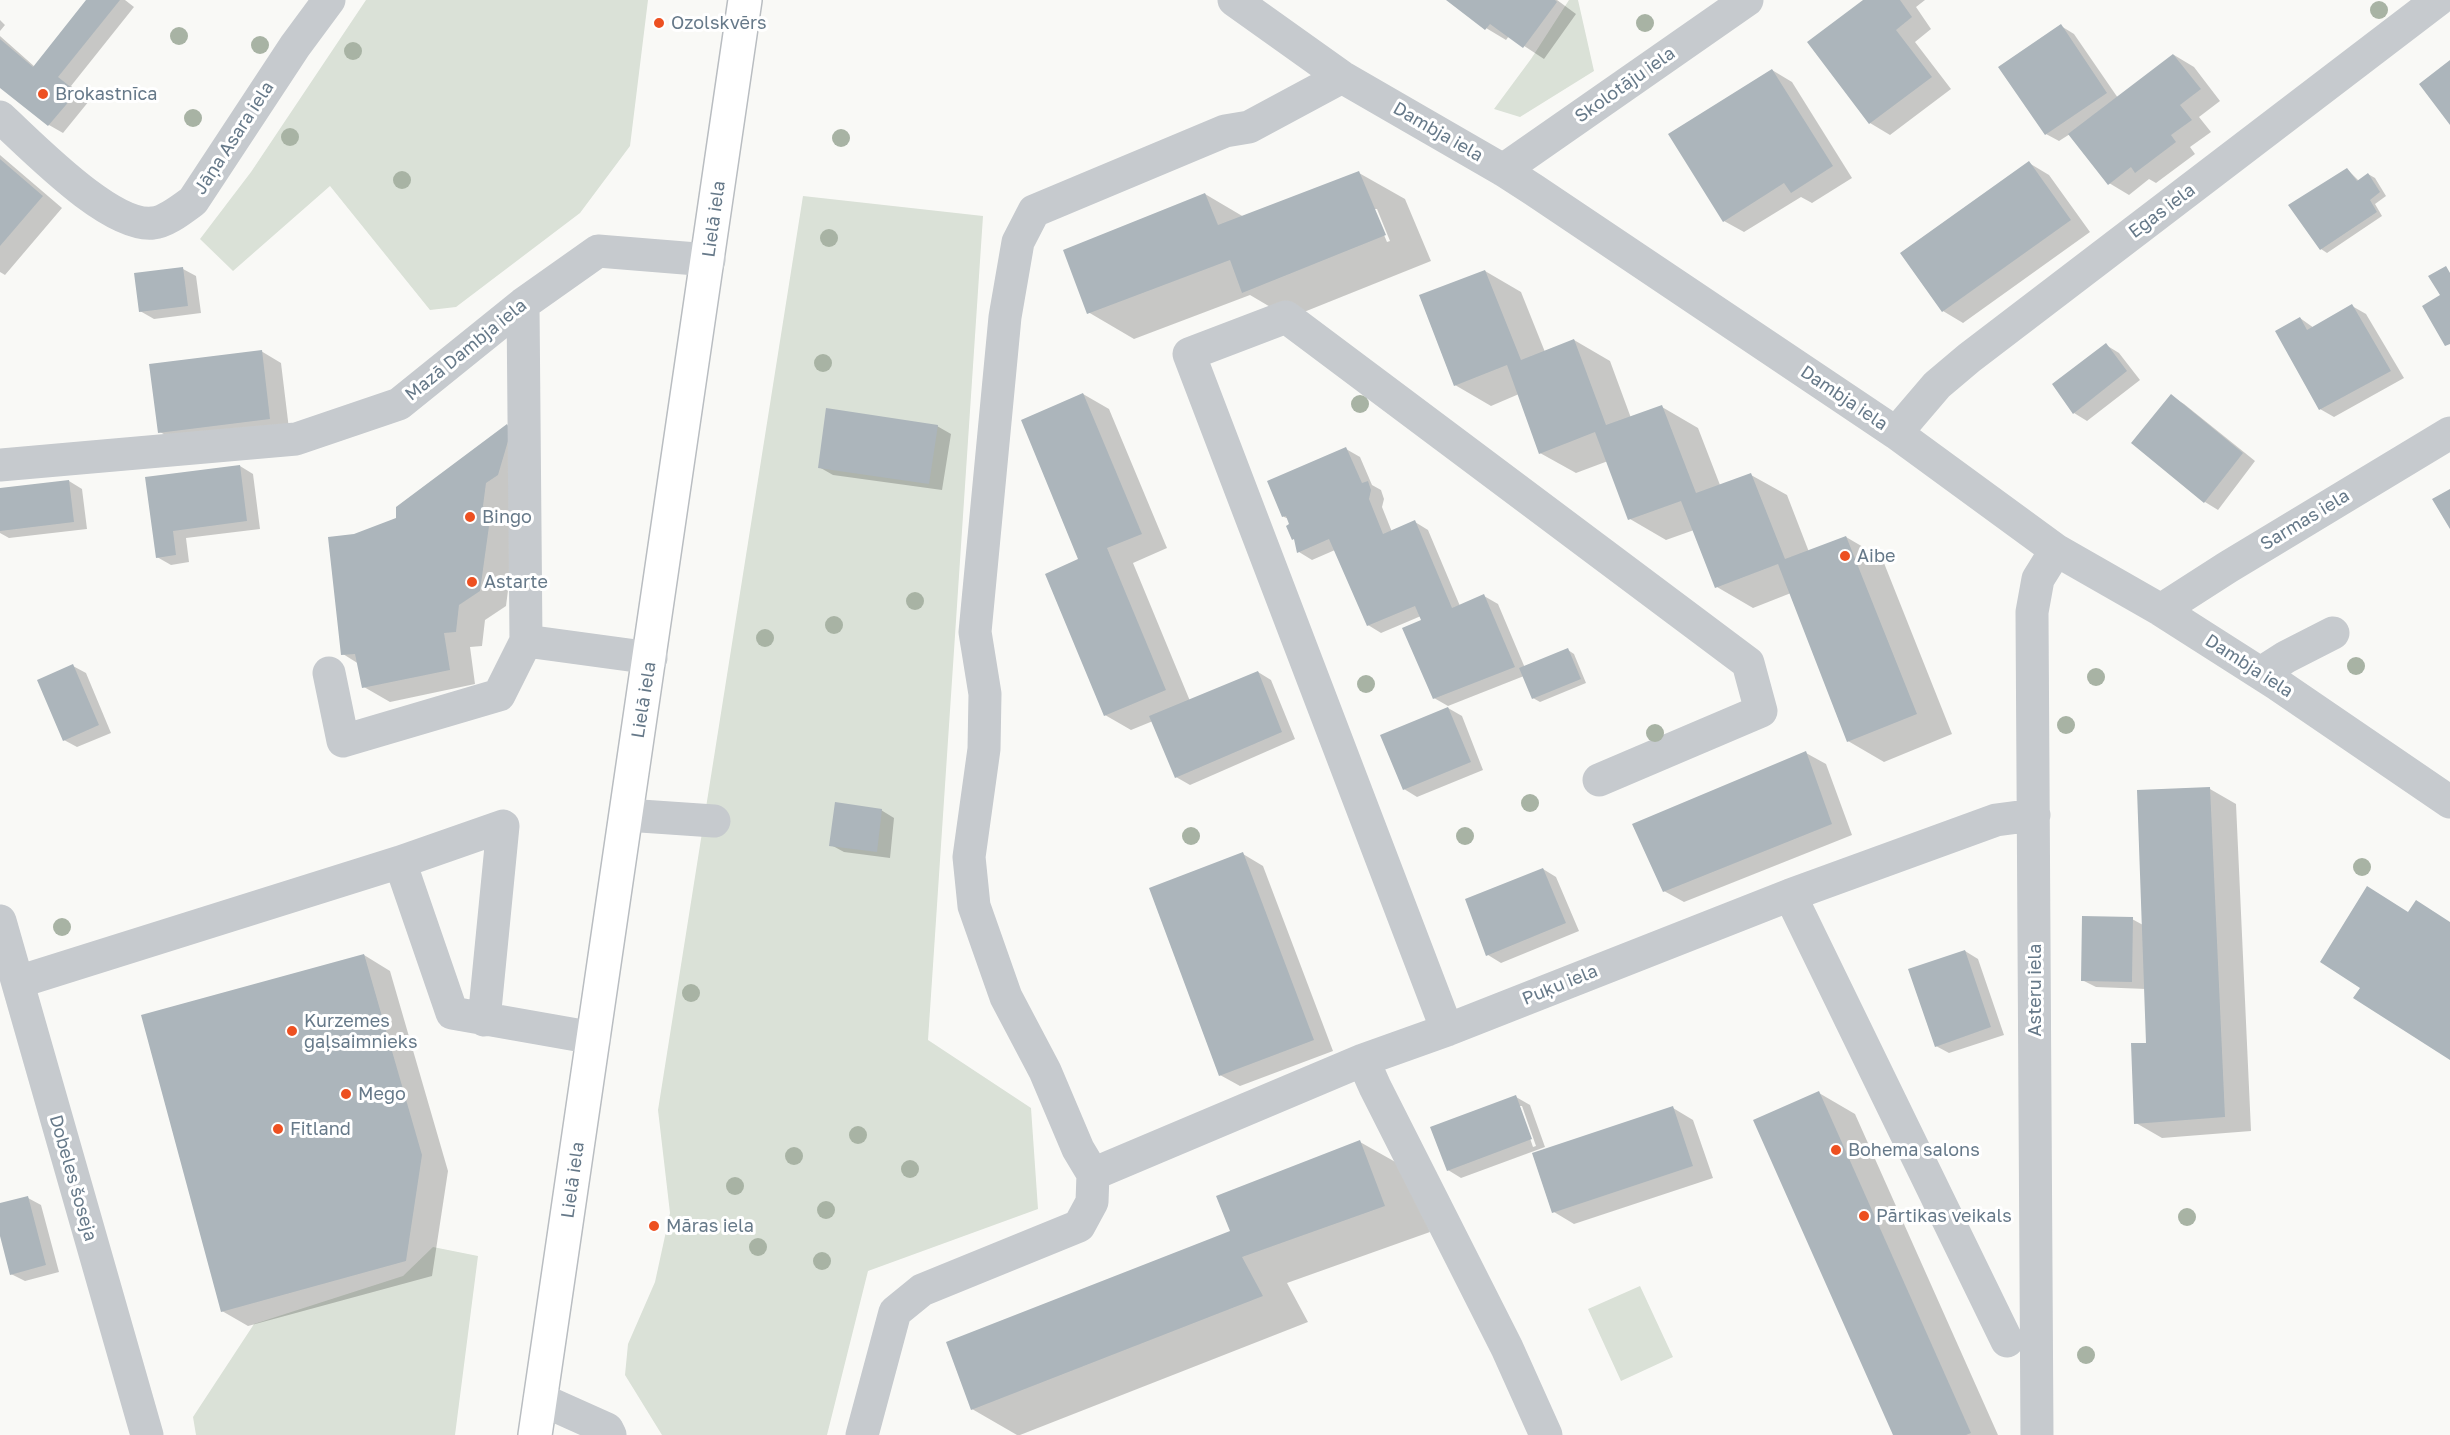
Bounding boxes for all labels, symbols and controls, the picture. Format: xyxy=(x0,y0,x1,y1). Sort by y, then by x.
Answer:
place label: Ozolskvērs xyxy=(671,12,766,34)
marker: Ozolskvērs xyxy=(652,16,666,30)
street label: Skolotāju iela xyxy=(1571,43,1679,127)
street label: Jāņa Asara iela xyxy=(189,77,279,199)
place label: Brokastnīca xyxy=(55,83,157,105)
marker: Brokastnīca xyxy=(36,87,50,101)
street label: Dambja iela xyxy=(1389,98,1487,166)
street label: Lielā iela xyxy=(698,179,730,259)
street label: Egas iela xyxy=(2125,179,2199,243)
street label: Mazā Dambja iela xyxy=(401,294,531,406)
street label: Dambja iela xyxy=(1796,361,1892,435)
street label: Sarmas iela xyxy=(2257,485,2353,555)
place label: Bingo xyxy=(482,506,532,528)
marker: Bingo xyxy=(463,510,477,524)
place label: Aibe xyxy=(1857,545,1895,567)
marker: Aibe xyxy=(1838,549,1852,563)
place label: Astarte xyxy=(484,571,548,593)
marker: Astarte xyxy=(465,575,479,589)
street label: Dambja iela xyxy=(2201,630,2297,702)
street label: Lielā iela xyxy=(627,660,661,740)
street label: Asteru iela xyxy=(2024,944,2046,1036)
street label: Puķu iela xyxy=(1519,960,1601,1010)
place label: Kurzemes gaļsaimnieks xyxy=(304,1010,418,1052)
marker: Kurzemes gaļsaimnieks xyxy=(285,1024,299,1038)
place label: Mego xyxy=(358,1083,406,1105)
marker: Mego xyxy=(339,1087,353,1101)
street label: Dobeles šoseja xyxy=(45,1112,101,1244)
place label: Fitland xyxy=(290,1118,351,1140)
marker: Fitland xyxy=(271,1122,285,1136)
place label: Bohema salons xyxy=(1848,1139,1980,1161)
street label: Lielā iela xyxy=(557,1140,589,1220)
marker: Bohema salons xyxy=(1829,1143,1843,1157)
place label: Pārtikas veikals xyxy=(1876,1205,2012,1227)
marker: Pārtikas veikals xyxy=(1857,1209,1871,1223)
place label: Māras iela xyxy=(666,1215,754,1237)
marker: Māras iela xyxy=(647,1219,661,1233)

